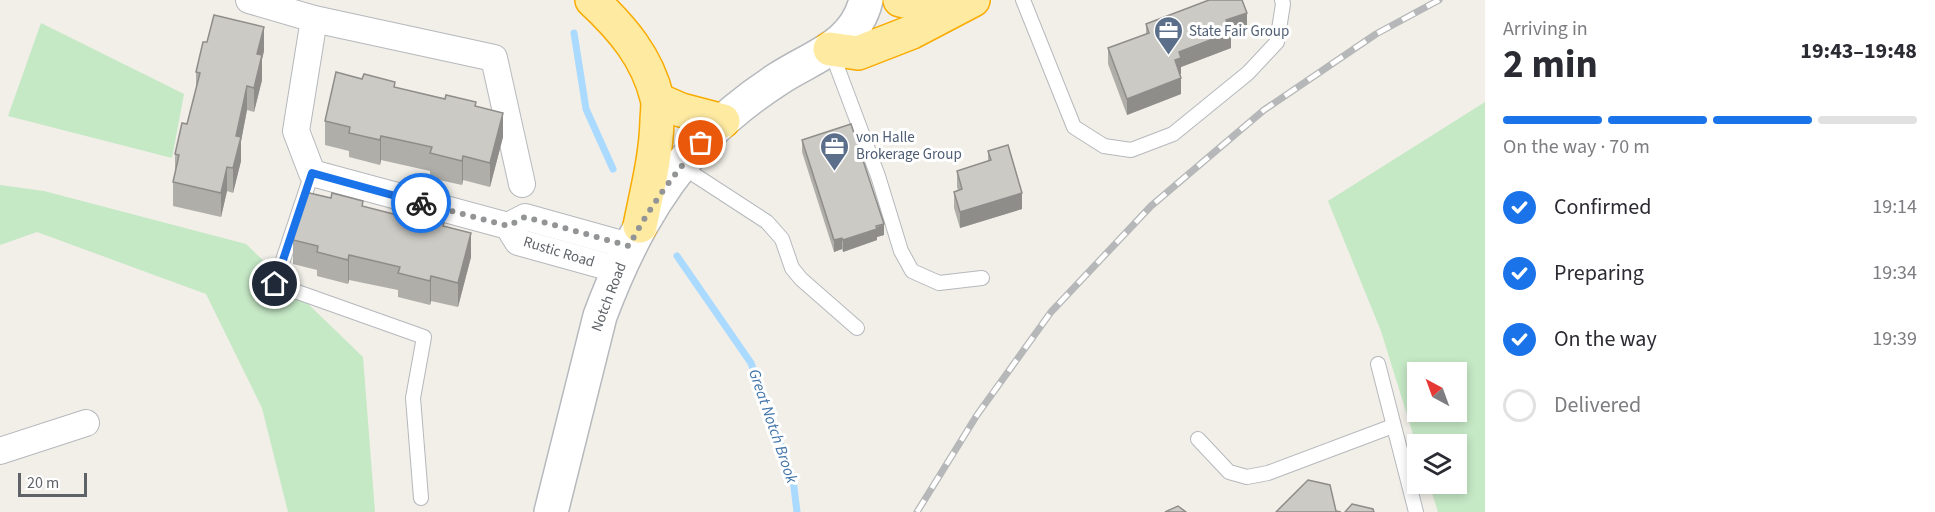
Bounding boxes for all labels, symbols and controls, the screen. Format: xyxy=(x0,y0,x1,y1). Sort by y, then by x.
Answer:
office icon: State Fair Group xyxy=(1152,15,1184,57)
text: Arriving in xyxy=(1503,15,1588,43)
place label: State Fair Group xyxy=(1189,21,1289,42)
text: 19:43–19:48 xyxy=(1800,35,1917,67)
text: 2 min xyxy=(1503,37,1598,93)
pin xyxy=(675,117,726,168)
icon: bag xyxy=(684,126,717,159)
place label: von Halle Brokerage Group xyxy=(856,127,962,165)
office icon: von Halle Brokerage Group xyxy=(819,130,851,172)
text: On the way · 70 m xyxy=(1503,133,1650,161)
courier xyxy=(391,173,451,233)
icon: bike xyxy=(405,187,438,220)
icon: check xyxy=(1503,191,1536,224)
text: Confirmed xyxy=(1554,191,1651,223)
text: 19:14 xyxy=(1872,193,1917,221)
street label: Rustic Road xyxy=(521,231,597,273)
icon: check xyxy=(1503,257,1536,290)
text: Preparing xyxy=(1554,257,1644,289)
pin xyxy=(249,258,300,309)
street label: Notch Road xyxy=(586,259,632,335)
text: 19:34 xyxy=(1872,259,1917,287)
icon: home xyxy=(258,267,291,300)
icon: check xyxy=(1503,323,1536,356)
text: On the way xyxy=(1554,323,1657,355)
text: 19:39 xyxy=(1872,325,1917,353)
north arrow xyxy=(1407,362,1467,422)
map controls xyxy=(1407,362,1467,494)
water label: Great Notch Brook xyxy=(743,366,803,486)
text: Delivered xyxy=(1554,389,1641,421)
button: layers xyxy=(1407,434,1467,494)
scale bar xyxy=(18,470,87,498)
text: 20 m xyxy=(27,472,59,494)

